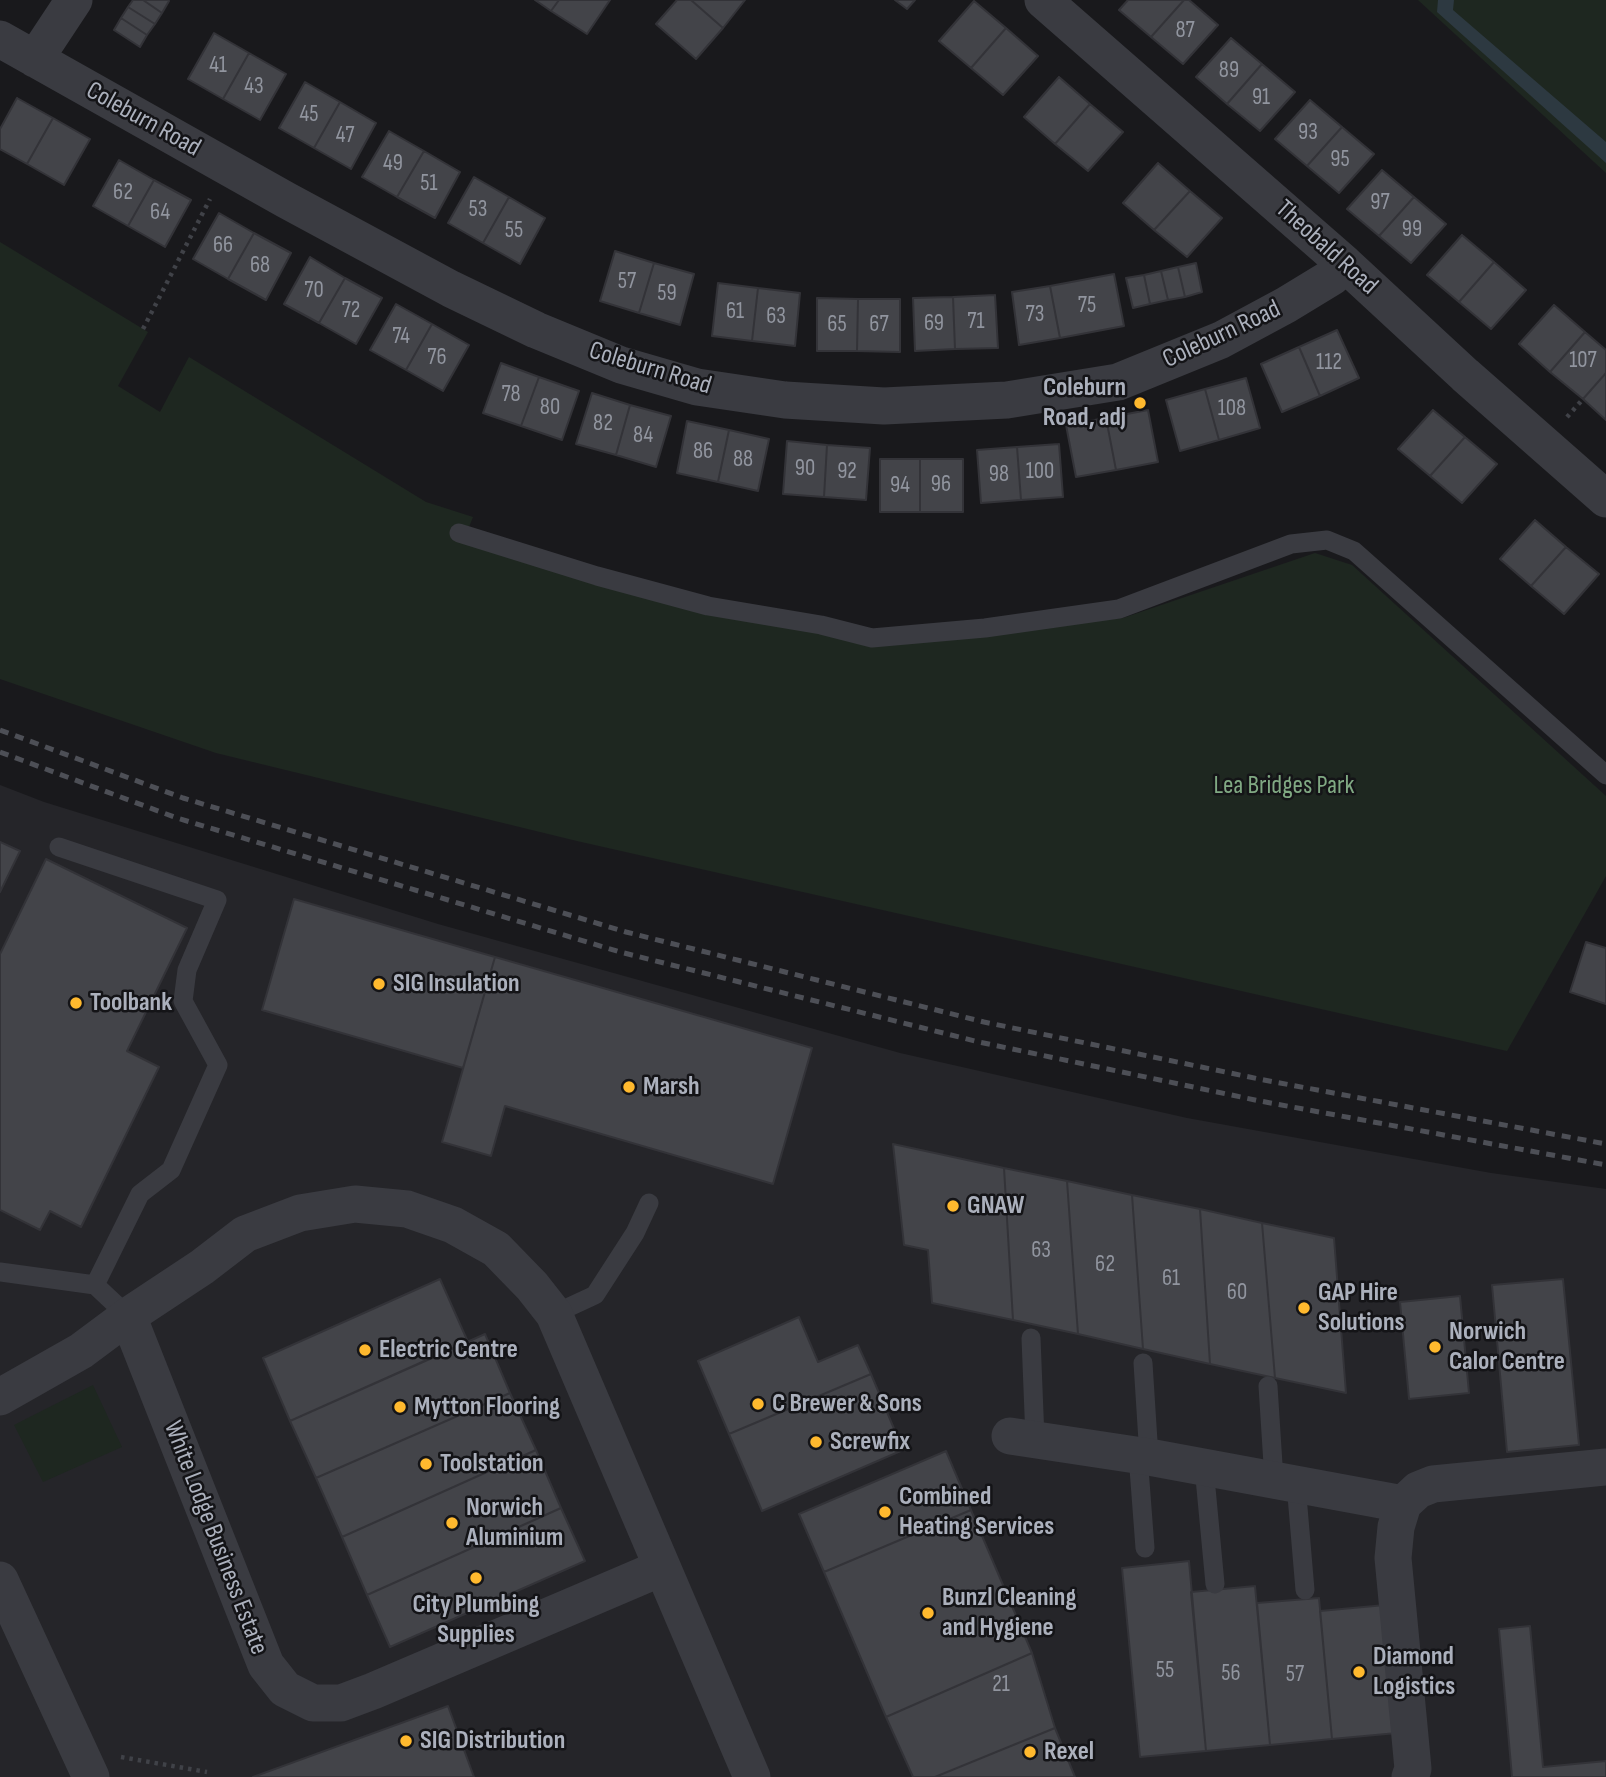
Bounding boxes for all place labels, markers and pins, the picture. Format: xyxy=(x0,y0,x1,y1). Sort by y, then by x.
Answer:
place label: Coleburn Road, adj xyxy=(1043,372,1126,434)
marker: Coleburn Road, adj xyxy=(1132,395,1148,411)
place label: SIG Insulation xyxy=(393,968,520,1000)
marker: SIG Insulation xyxy=(371,976,387,992)
place label: Toolbank xyxy=(90,987,172,1019)
marker: Toolbank xyxy=(68,995,84,1011)
place label: Marsh xyxy=(643,1071,699,1103)
marker: Marsh xyxy=(621,1079,637,1095)
place label: GNAW xyxy=(967,1190,1024,1222)
marker: GNAW xyxy=(945,1198,961,1214)
place label: GAP Hire Solutions xyxy=(1318,1277,1404,1338)
marker: GAP Hire Solutions xyxy=(1296,1300,1312,1316)
place label: Norwich Calor Centre xyxy=(1449,1316,1565,1378)
place label: Electric Centre xyxy=(379,1334,518,1366)
marker: Norwich Calor Centre xyxy=(1427,1339,1443,1355)
marker: Electric Centre xyxy=(357,1342,373,1358)
place label: C Brewer & Sons xyxy=(772,1388,922,1420)
place label: Mytton Flooring xyxy=(414,1391,560,1423)
marker: C Brewer & Sons xyxy=(750,1396,766,1412)
marker: Mytton Flooring xyxy=(392,1399,408,1415)
place label: Screwfix xyxy=(830,1426,910,1458)
marker: Screwfix xyxy=(808,1434,824,1450)
place label: Toolstation xyxy=(440,1448,544,1480)
marker: Toolstation xyxy=(418,1456,434,1472)
place label: Combined Heating Services xyxy=(899,1481,1054,1542)
place label: Norwich Aluminium xyxy=(466,1492,563,1554)
marker: Combined Heating Services xyxy=(877,1504,893,1520)
marker: Norwich Aluminium xyxy=(444,1515,460,1531)
marker: City Plumbing Supplies xyxy=(468,1570,484,1586)
place label: Bunzl Cleaning and Hygiene xyxy=(942,1582,1076,1644)
place label: City Plumbing Supplies xyxy=(413,1589,539,1650)
marker: Bunzl Cleaning and Hygiene xyxy=(920,1605,936,1621)
place label: Diamond Logistics xyxy=(1373,1641,1455,1702)
marker: Diamond Logistics xyxy=(1351,1664,1367,1680)
place label: SIG Distribution xyxy=(420,1725,565,1757)
marker: SIG Distribution xyxy=(398,1733,414,1749)
place label: Rexel xyxy=(1044,1736,1094,1768)
marker: Rexel xyxy=(1022,1744,1038,1760)

